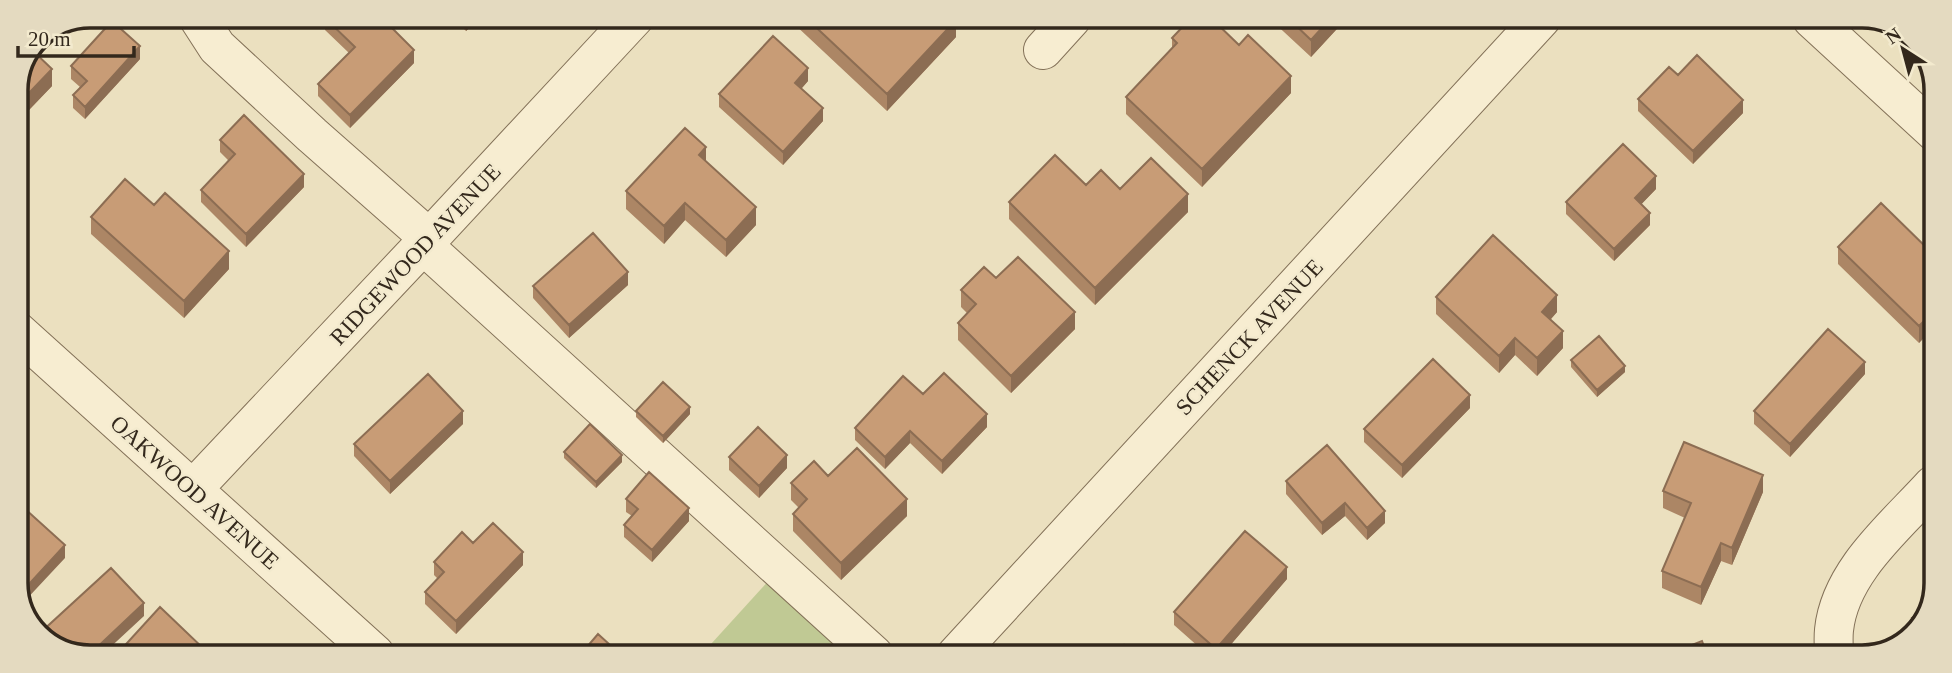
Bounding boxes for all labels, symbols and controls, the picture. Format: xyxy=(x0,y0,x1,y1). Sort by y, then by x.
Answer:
scale bar xyxy=(18,14,133,58)
north arrow xyxy=(1868,14,1938,84)
text: N xyxy=(1882,23,1905,48)
text: 20 m xyxy=(28,27,71,51)
street label: RIDGEWOOD AVENUE xyxy=(325,159,506,350)
street label: SCHENCK AVENUE xyxy=(1171,254,1328,420)
street label: OAKWOOD AVENUE xyxy=(106,410,284,574)

